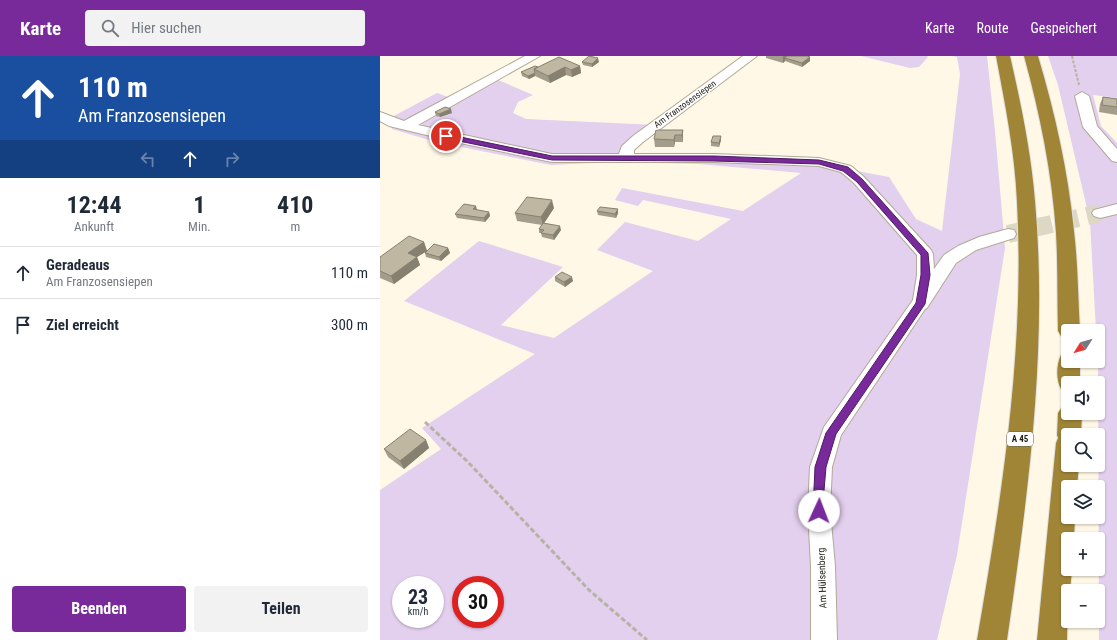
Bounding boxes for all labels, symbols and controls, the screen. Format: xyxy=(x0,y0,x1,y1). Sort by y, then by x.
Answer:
search box xyxy=(85,10,365,46)
text: Karte xyxy=(20,17,61,40)
icon: search xyxy=(99,17,121,39)
text: Hier suchen xyxy=(131,19,202,37)
text: Karte xyxy=(925,20,955,36)
text: Route xyxy=(977,20,1009,36)
text: Gespeichert xyxy=(1031,20,1097,36)
text: 110 m xyxy=(78,71,148,104)
icon: ahead xyxy=(12,72,64,124)
street label: Am Franzosensiepen xyxy=(652,78,718,130)
text: Am Franzosensiepen xyxy=(78,105,226,126)
pin xyxy=(429,119,463,153)
icon: arrive xyxy=(435,125,457,147)
icon: left xyxy=(137,148,159,170)
icon: ahead xyxy=(179,148,201,170)
icon: right xyxy=(221,148,243,170)
text: 12:44 xyxy=(67,191,122,219)
text: 1 xyxy=(193,191,205,219)
text: 410 xyxy=(277,191,314,219)
text: Ankunft xyxy=(74,219,114,234)
text: Min. xyxy=(188,219,211,234)
text: m xyxy=(290,219,300,234)
text: Geradeaus xyxy=(46,256,110,274)
icon: ahead xyxy=(12,262,34,284)
text: 110 m xyxy=(331,264,368,282)
text: Am Franzosensiepen xyxy=(46,274,153,289)
icon: arrive xyxy=(12,314,34,336)
text: Ziel erreicht xyxy=(46,316,119,334)
text: 300 m xyxy=(331,316,368,334)
north arrow xyxy=(1061,324,1105,368)
map controls xyxy=(1061,324,1105,628)
button: sound xyxy=(1061,376,1105,420)
button: search xyxy=(1061,428,1105,472)
road number: A 45 xyxy=(1007,432,1033,446)
button: layers xyxy=(1061,480,1105,524)
position arrow xyxy=(798,490,840,532)
button: + xyxy=(1061,532,1105,576)
street label: Am Hülsenberg xyxy=(815,548,829,608)
speed limit sign: 30 xyxy=(452,576,504,628)
button: − xyxy=(1061,584,1105,628)
text: 23 xyxy=(408,585,428,609)
button: Beenden xyxy=(12,586,186,632)
button: Teilen xyxy=(194,586,368,632)
text: km/h xyxy=(408,606,428,617)

